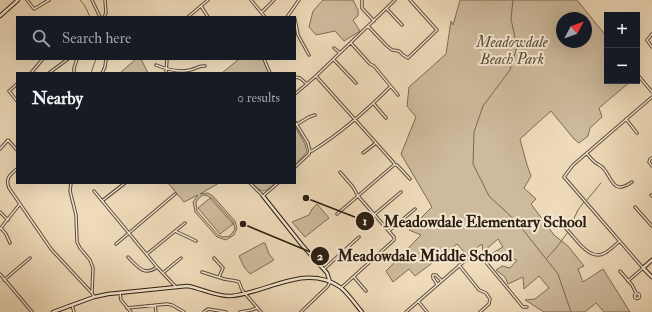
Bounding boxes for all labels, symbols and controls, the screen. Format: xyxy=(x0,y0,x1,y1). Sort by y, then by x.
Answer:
north arrow xyxy=(556,12,592,48)
map controls xyxy=(604,12,640,84)
button: + xyxy=(604,12,640,48)
search box xyxy=(16,16,296,60)
icon: search xyxy=(30,27,52,49)
text: Search here xyxy=(62,29,131,48)
park label: Meadowdale Beach Park xyxy=(475,33,549,69)
button: − xyxy=(604,48,640,84)
text: Nearby xyxy=(32,88,83,109)
text: 0 results xyxy=(237,90,280,106)
callout: Meadowdale Elementary School xyxy=(355,207,594,235)
text: Meadowdale Elementary School xyxy=(383,212,587,233)
text: 1 xyxy=(363,214,367,229)
callout: Meadowdale Middle School xyxy=(310,242,521,270)
text: Meadowdale Middle School xyxy=(337,246,513,266)
text: 2 xyxy=(317,249,323,264)

